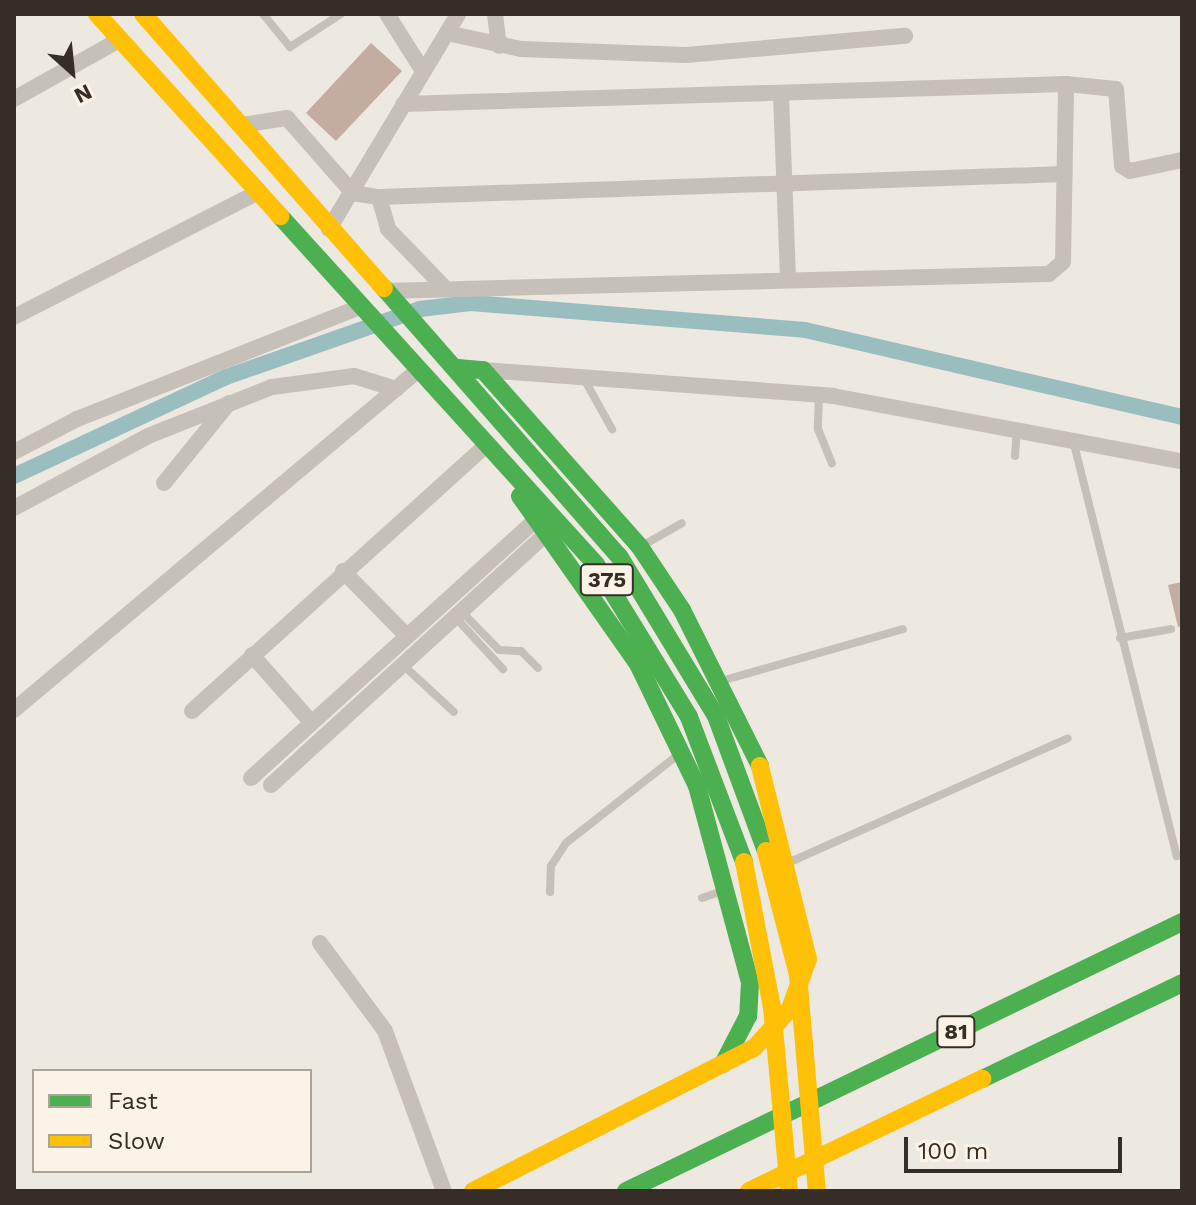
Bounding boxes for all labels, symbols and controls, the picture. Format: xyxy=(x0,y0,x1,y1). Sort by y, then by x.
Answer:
north arrow xyxy=(32,32,112,112)
text: N xyxy=(70,79,96,109)
road number: 375 xyxy=(579,562,635,598)
road number: 81 xyxy=(936,1014,976,1050)
legend xyxy=(32,1069,312,1173)
text: Fast xyxy=(108,1087,158,1115)
scale bar xyxy=(908,1121,1126,1171)
text: Slow xyxy=(108,1127,165,1155)
text: 100 m xyxy=(918,1137,988,1165)

